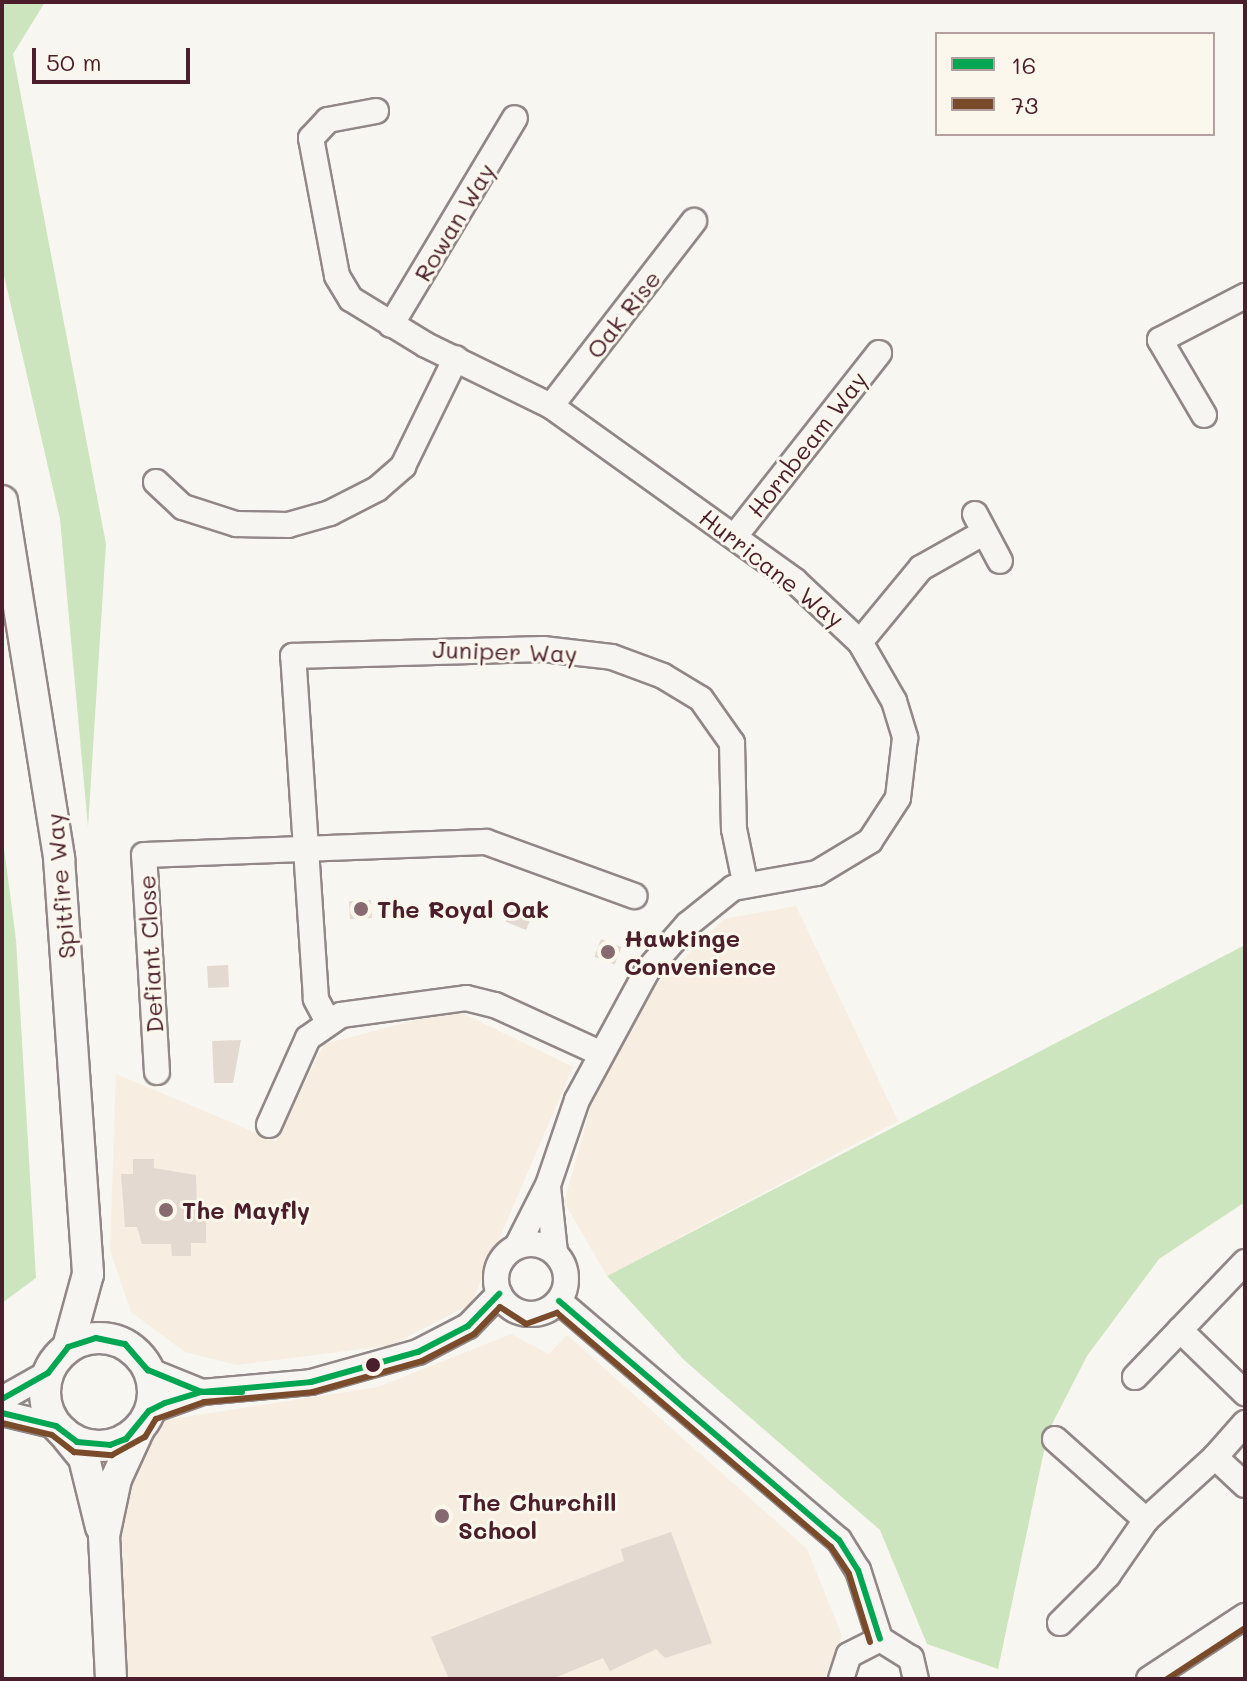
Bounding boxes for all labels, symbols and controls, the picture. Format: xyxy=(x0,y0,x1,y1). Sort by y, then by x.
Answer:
scale bar xyxy=(36,32,194,82)
legend xyxy=(935,32,1215,136)
text: 50 m xyxy=(46,46,102,77)
text: 16 xyxy=(1011,49,1036,80)
text: 73 xyxy=(1011,89,1038,120)
street label: Rowan Way xyxy=(407,158,501,286)
street label: Oak Rise xyxy=(580,264,666,364)
street label: Hornbeam Way xyxy=(741,365,873,523)
street label: Hurricane Way xyxy=(694,503,850,633)
street label: Juniper Way xyxy=(432,634,578,668)
street label: Spitfire Way xyxy=(39,812,81,960)
street label: Defiant Close xyxy=(131,874,169,1034)
place label: The Royal Oak xyxy=(377,895,549,923)
marker: The Royal Oak xyxy=(352,900,370,918)
place label: Hawkinge Convenience xyxy=(624,924,776,980)
marker: Hawkinge Convenience xyxy=(599,943,617,961)
place label: The Mayfly xyxy=(182,1196,310,1224)
marker: The Mayfly xyxy=(157,1201,175,1219)
unlabelled marker xyxy=(365,1357,381,1373)
place label: The Churchill School xyxy=(458,1488,616,1544)
marker: The Churchill School xyxy=(433,1507,451,1525)

